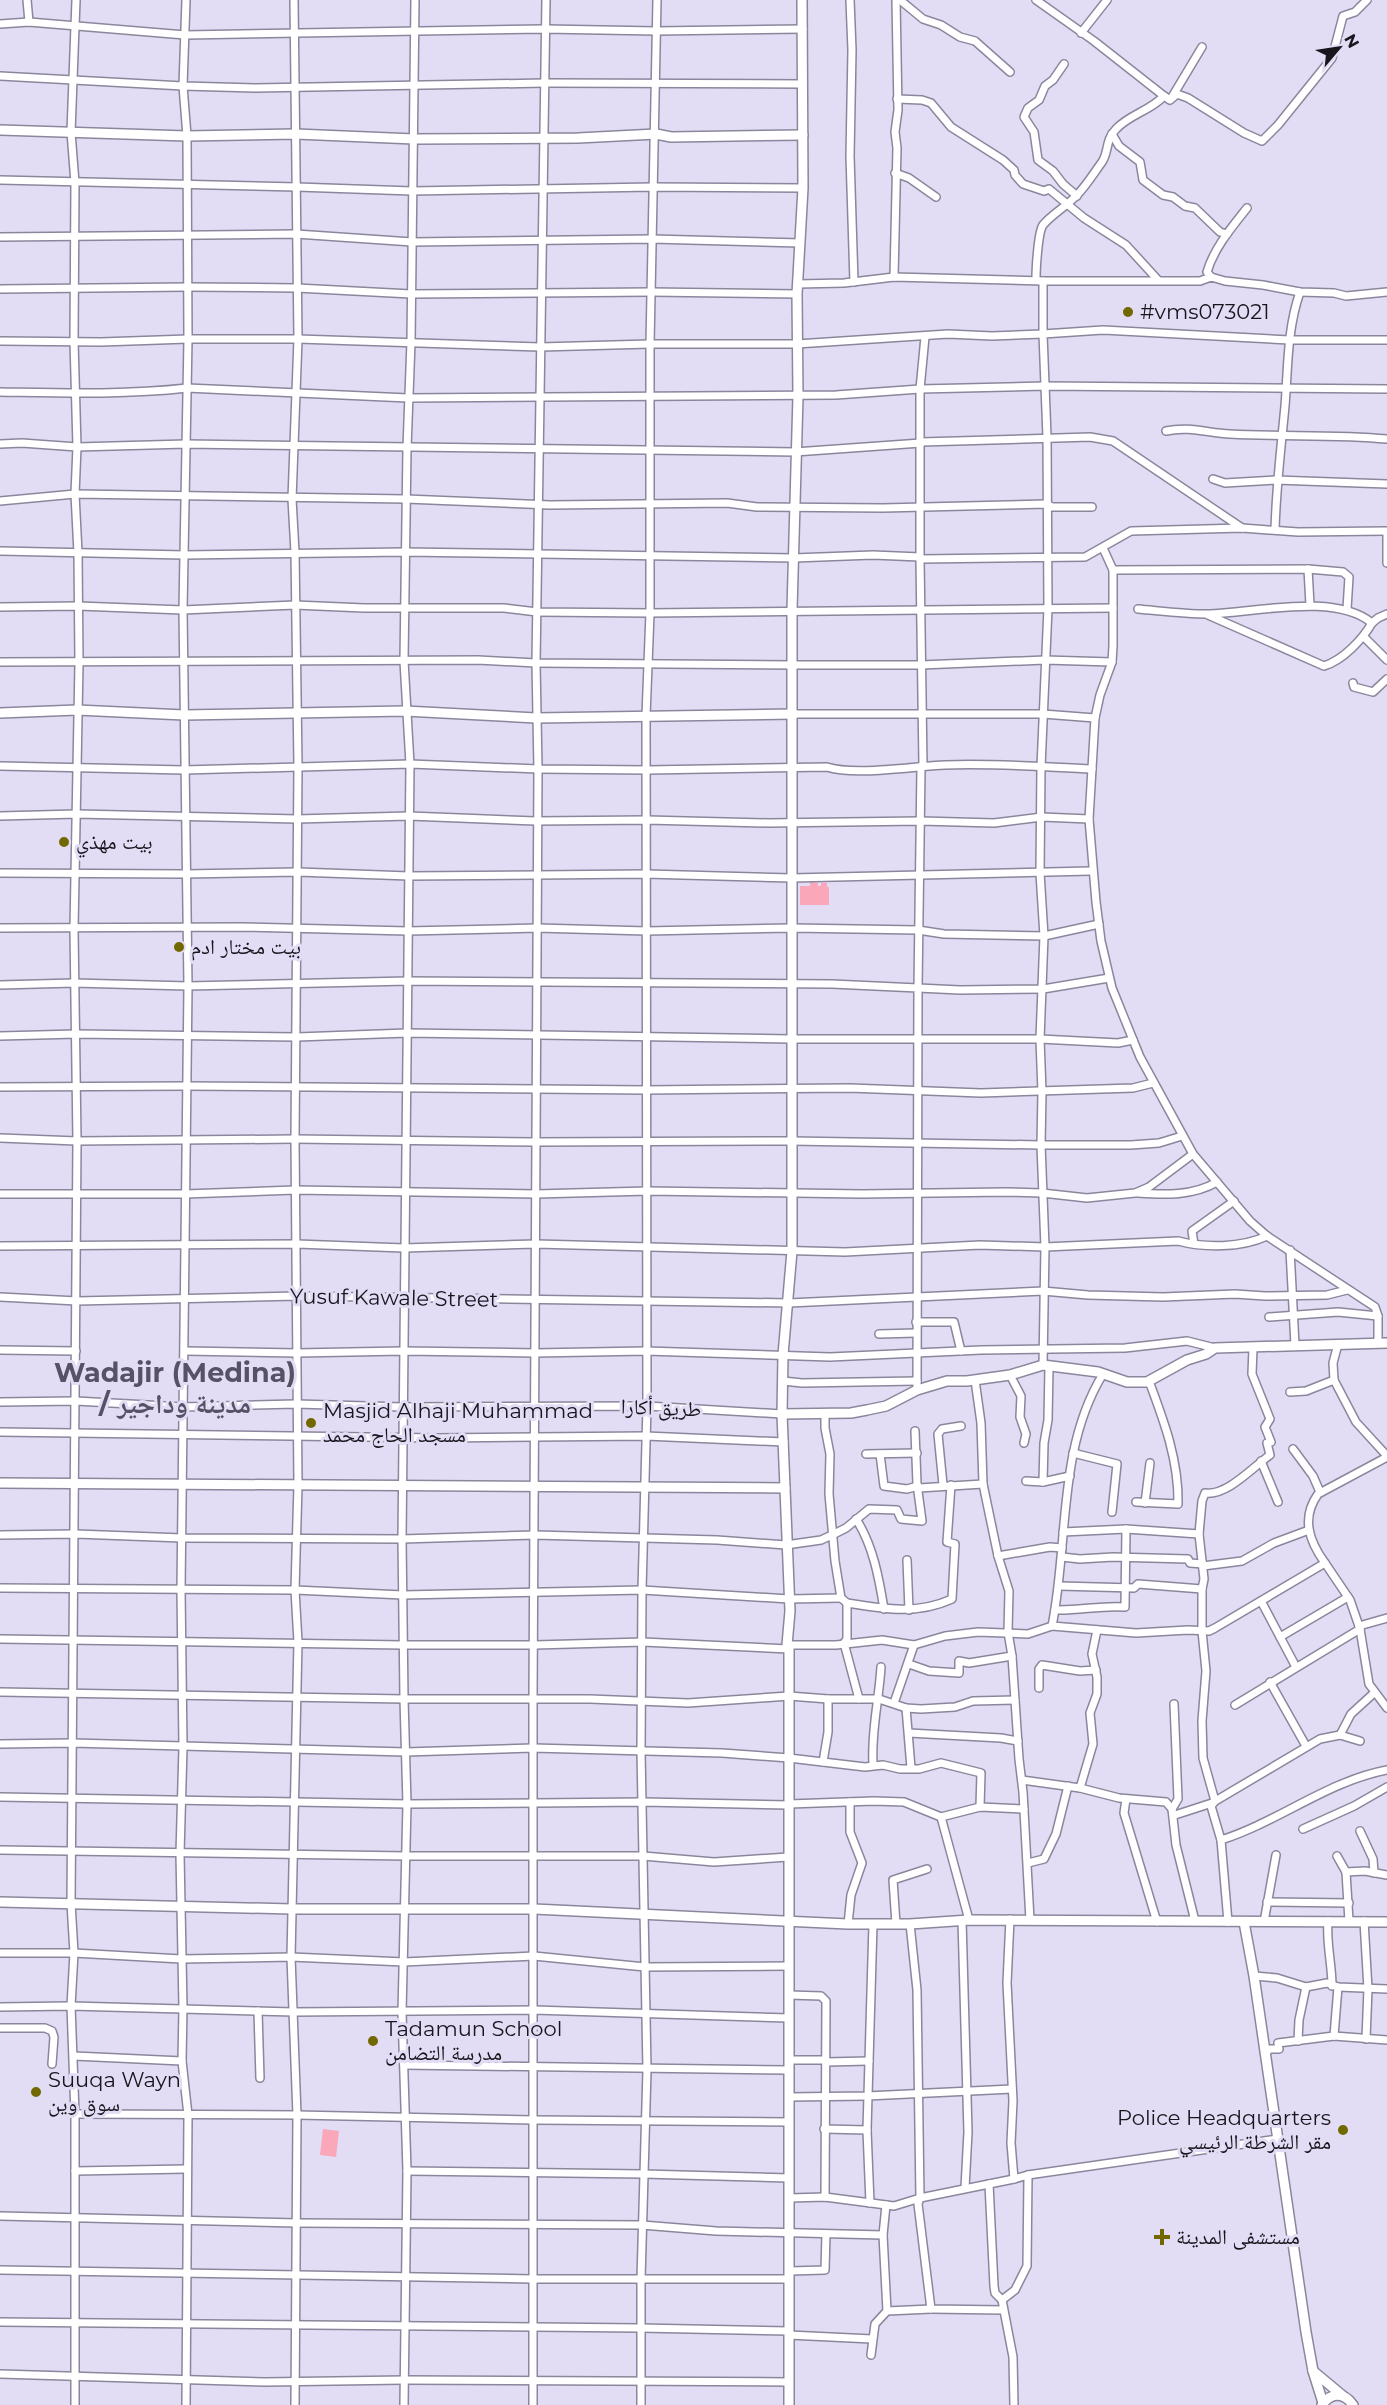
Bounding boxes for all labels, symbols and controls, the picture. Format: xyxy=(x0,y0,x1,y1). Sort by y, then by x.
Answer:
north arrow xyxy=(1309,18,1369,78)
text: N xyxy=(1340,31,1363,51)
place label: #vms073021 xyxy=(1140,299,1270,324)
marker: #vms073021 xyxy=(1121,305,1135,319)
place label: بيت مهذي xyxy=(76,829,153,858)
marker: بيت مهذي xyxy=(57,835,71,849)
place label: بيت مختار ادم xyxy=(191,934,301,961)
marker: بيت مختار ادم xyxy=(172,940,186,954)
street label: Yusuf Kawale Street xyxy=(290,1283,498,1312)
district label: Wadajir (Medina) / مدينة وداجير xyxy=(54,1356,296,1420)
street label: طريق أكارا xyxy=(620,1394,702,1422)
place label: Masjid Alhaji Muhammad مسجد الحاج محمد xyxy=(323,1398,593,1448)
marker: Masjid Alhaji Muhammad مسجد الحاج محمد xyxy=(304,1416,318,1430)
place label: Tadamun School مدرسة التضامن xyxy=(385,2016,562,2066)
marker: Tadamun School مدرسة التضامن xyxy=(366,2034,380,2048)
place label: Suuqa Wayn سوق وين xyxy=(48,2067,181,2117)
marker: Suuqa Wayn سوق وين xyxy=(29,2085,43,2099)
place label: Police Headquarters مقر الشرطة الرئيسي xyxy=(1117,2105,1331,2158)
marker: Police Headquarters مقر الشرطة الرئيسي xyxy=(1336,2123,1350,2137)
place label: مستشفى المدينة xyxy=(1176,2224,1300,2250)
marker: مستشفى المدينة xyxy=(1153,2228,1171,2246)

